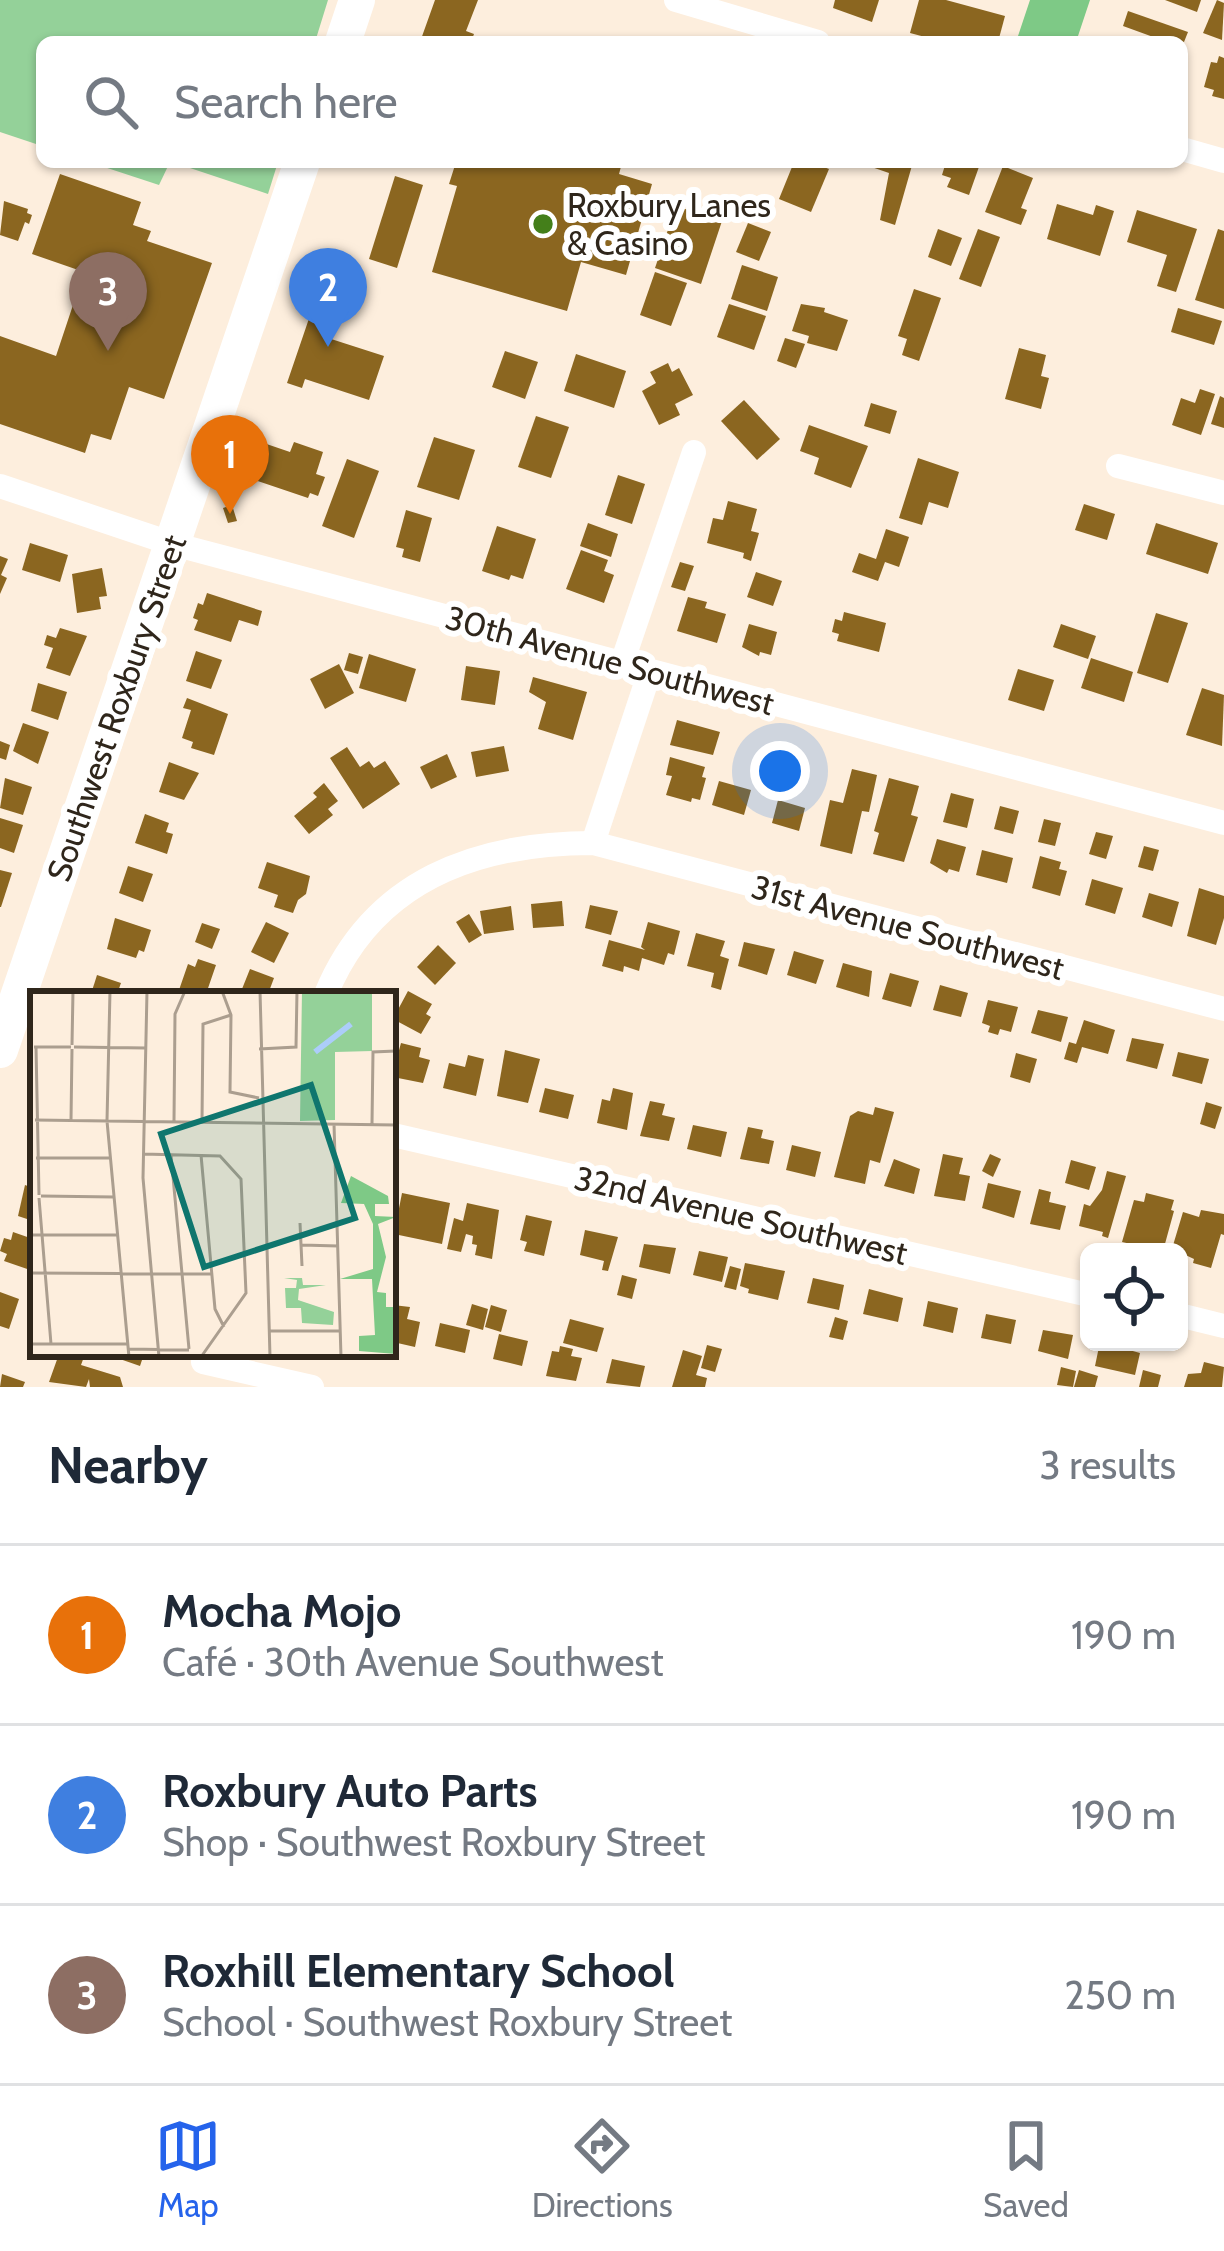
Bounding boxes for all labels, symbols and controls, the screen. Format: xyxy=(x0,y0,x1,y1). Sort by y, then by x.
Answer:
search box xyxy=(36,36,1188,168)
icon: search xyxy=(78,69,144,135)
text: Search here xyxy=(174,75,398,129)
place label: Roxbury Lanes & Casino xyxy=(567,185,771,263)
marker: Roxbury Lanes & Casino xyxy=(530,211,556,237)
pin: 2 xyxy=(289,248,367,347)
pin: 3 xyxy=(69,252,147,351)
pin: 1 xyxy=(191,415,269,514)
street label: Southwest Roxbury Street xyxy=(38,530,194,886)
street label: 30th Avenue Southwest xyxy=(441,597,779,723)
your location xyxy=(750,741,810,801)
street label: 31st Avenue Southwest xyxy=(747,866,1069,988)
inset map xyxy=(30,991,396,1357)
street label: 32nd Avenue Southwest xyxy=(571,1157,911,1273)
map controls xyxy=(1080,1243,1188,1351)
button: locate xyxy=(1080,1243,1188,1351)
text: Nearby xyxy=(48,1434,208,1496)
text: 3 results xyxy=(1039,1441,1176,1489)
text: Mocha Mojo xyxy=(162,1584,401,1638)
text: 1 xyxy=(80,1611,94,1659)
text: 190 m xyxy=(1071,1611,1176,1659)
text: Café · 30th Avenue Southwest xyxy=(162,1638,664,1686)
text: Roxbury Auto Parts xyxy=(162,1764,538,1818)
text: 2 xyxy=(77,1791,97,1839)
text: 190 m xyxy=(1071,1791,1176,1839)
text: Shop · Southwest Roxbury Street xyxy=(162,1818,706,1866)
text: Roxhill Elementary School xyxy=(162,1944,674,1998)
text: 3 xyxy=(76,1971,98,2019)
text: 250 m xyxy=(1064,1971,1176,2019)
text: School · Southwest Roxbury Street xyxy=(162,1998,732,2046)
tab: Map xyxy=(155,2113,221,2225)
tab: Directions xyxy=(532,2113,673,2225)
tab: Saved xyxy=(983,2113,1069,2225)

